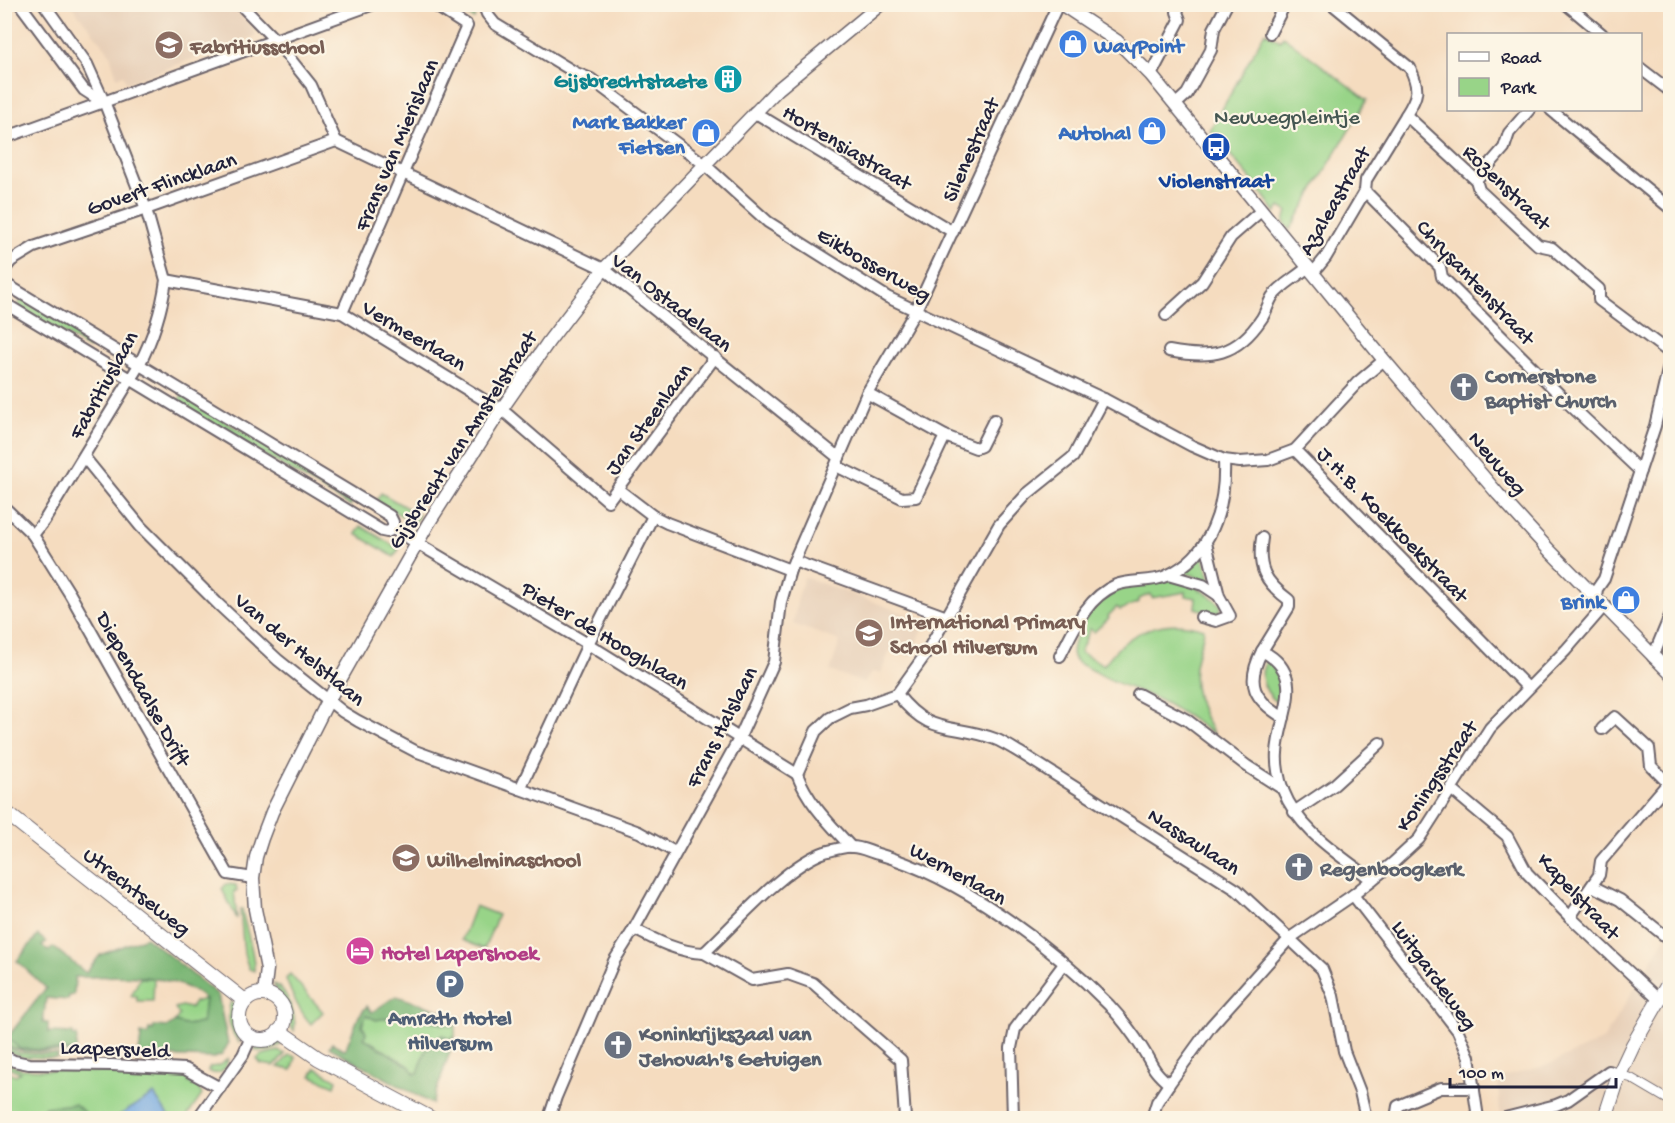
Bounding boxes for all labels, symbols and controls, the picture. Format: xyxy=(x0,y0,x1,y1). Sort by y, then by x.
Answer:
shop icon: WayPoint xyxy=(1057,28,1089,60)
school or university icon: Fabritiusschool xyxy=(153,29,185,61)
legend xyxy=(1447,33,1642,111)
place label: WayPoint xyxy=(1093,35,1186,61)
place label: Fabritiusschool xyxy=(189,36,325,62)
text: Road xyxy=(1501,49,1542,70)
street label: Frans van Mierislaan xyxy=(350,55,447,236)
building icon: Gijsbrechtstaete xyxy=(712,63,744,95)
place label: Gijsbrechtstaete xyxy=(554,70,708,96)
text: Park xyxy=(1500,79,1537,100)
street label: Silenestraat xyxy=(938,93,1008,207)
street label: Hortensiastraat xyxy=(777,101,917,199)
park label: Neuwegpleintje xyxy=(1214,106,1361,132)
place label: Mark Bakker Fietsen xyxy=(572,111,687,162)
shop icon: Autohal xyxy=(1136,115,1168,147)
shop icon: Mark Bakker Fietsen xyxy=(690,117,722,149)
place label: Autohal xyxy=(1057,122,1131,148)
bus stop icon: Violenstraat xyxy=(1200,131,1232,163)
street label: Rozenstraat xyxy=(1456,140,1556,239)
street label: Azaleastraat xyxy=(1295,141,1379,261)
street label: Govert Flincklaan xyxy=(84,148,241,224)
place label: Violenstraat xyxy=(1158,170,1275,196)
street label: Chrysantenstraat xyxy=(1409,216,1540,353)
street label: Eikbosserweg xyxy=(811,223,935,310)
street label: Van Ostadelaan xyxy=(604,248,737,360)
street label: Vermeerlaan xyxy=(355,296,470,379)
street label: Gijsbrecht van Amstelstraat xyxy=(384,325,546,555)
street label: Fabritiuslaan xyxy=(65,327,146,445)
street label: Jan Steenlaan xyxy=(601,359,700,481)
place label: Cornerstone Baptist Church xyxy=(1484,365,1617,416)
church icon: Cornerstone Baptist Church xyxy=(1448,371,1480,403)
street label: Neuweg xyxy=(1461,427,1531,502)
street label: J.H.B. Koekkoekstraat xyxy=(1310,442,1474,611)
street label: Pieter de Hooghlaan xyxy=(515,577,693,698)
shop icon: Brink xyxy=(1610,584,1642,616)
street label: Van der Helstlaan xyxy=(227,588,370,714)
place label: Brink xyxy=(1560,591,1607,617)
street label: Diependaalse Drift xyxy=(87,606,196,773)
place label: International Primary School Hilversum xyxy=(890,611,1086,662)
school or university icon: International Primary School Hilversum xyxy=(853,617,885,649)
street label: Frans Halslaan xyxy=(681,662,765,794)
street label: Koningsstraat xyxy=(1392,715,1486,838)
street label: Nassaulaan xyxy=(1142,804,1244,883)
street label: Wernerlaan xyxy=(904,838,1011,913)
school or university icon: Wilhelminaschool xyxy=(390,842,422,874)
street label: Utrechtseweg xyxy=(77,843,195,943)
place label: Wilhelminaschool xyxy=(426,849,582,875)
street label: Kapelstraat xyxy=(1530,849,1625,948)
church icon: Regenboogkerk xyxy=(1283,851,1315,883)
place label: Regenboogkerk xyxy=(1319,858,1465,884)
street label: Luitgardeweg xyxy=(1384,916,1481,1037)
hotel icon: Hotel Lapershoek xyxy=(344,935,376,967)
place label: Hotel Lapershoek xyxy=(381,942,540,968)
parking icon: Amrath Hotel Hilversum xyxy=(434,968,466,1000)
place label: Amrath Hotel Hilversum xyxy=(387,1007,512,1058)
place label: Koninkrijkszaal van Jehovah's Getuigen xyxy=(638,1023,822,1074)
church icon: Koninkrijkszaal van Jehovah's Getuigen xyxy=(602,1029,634,1061)
street label: Laapersveld xyxy=(60,1036,172,1066)
scale bar xyxy=(1450,1051,1616,1089)
text: 100 m xyxy=(1458,1064,1504,1085)

